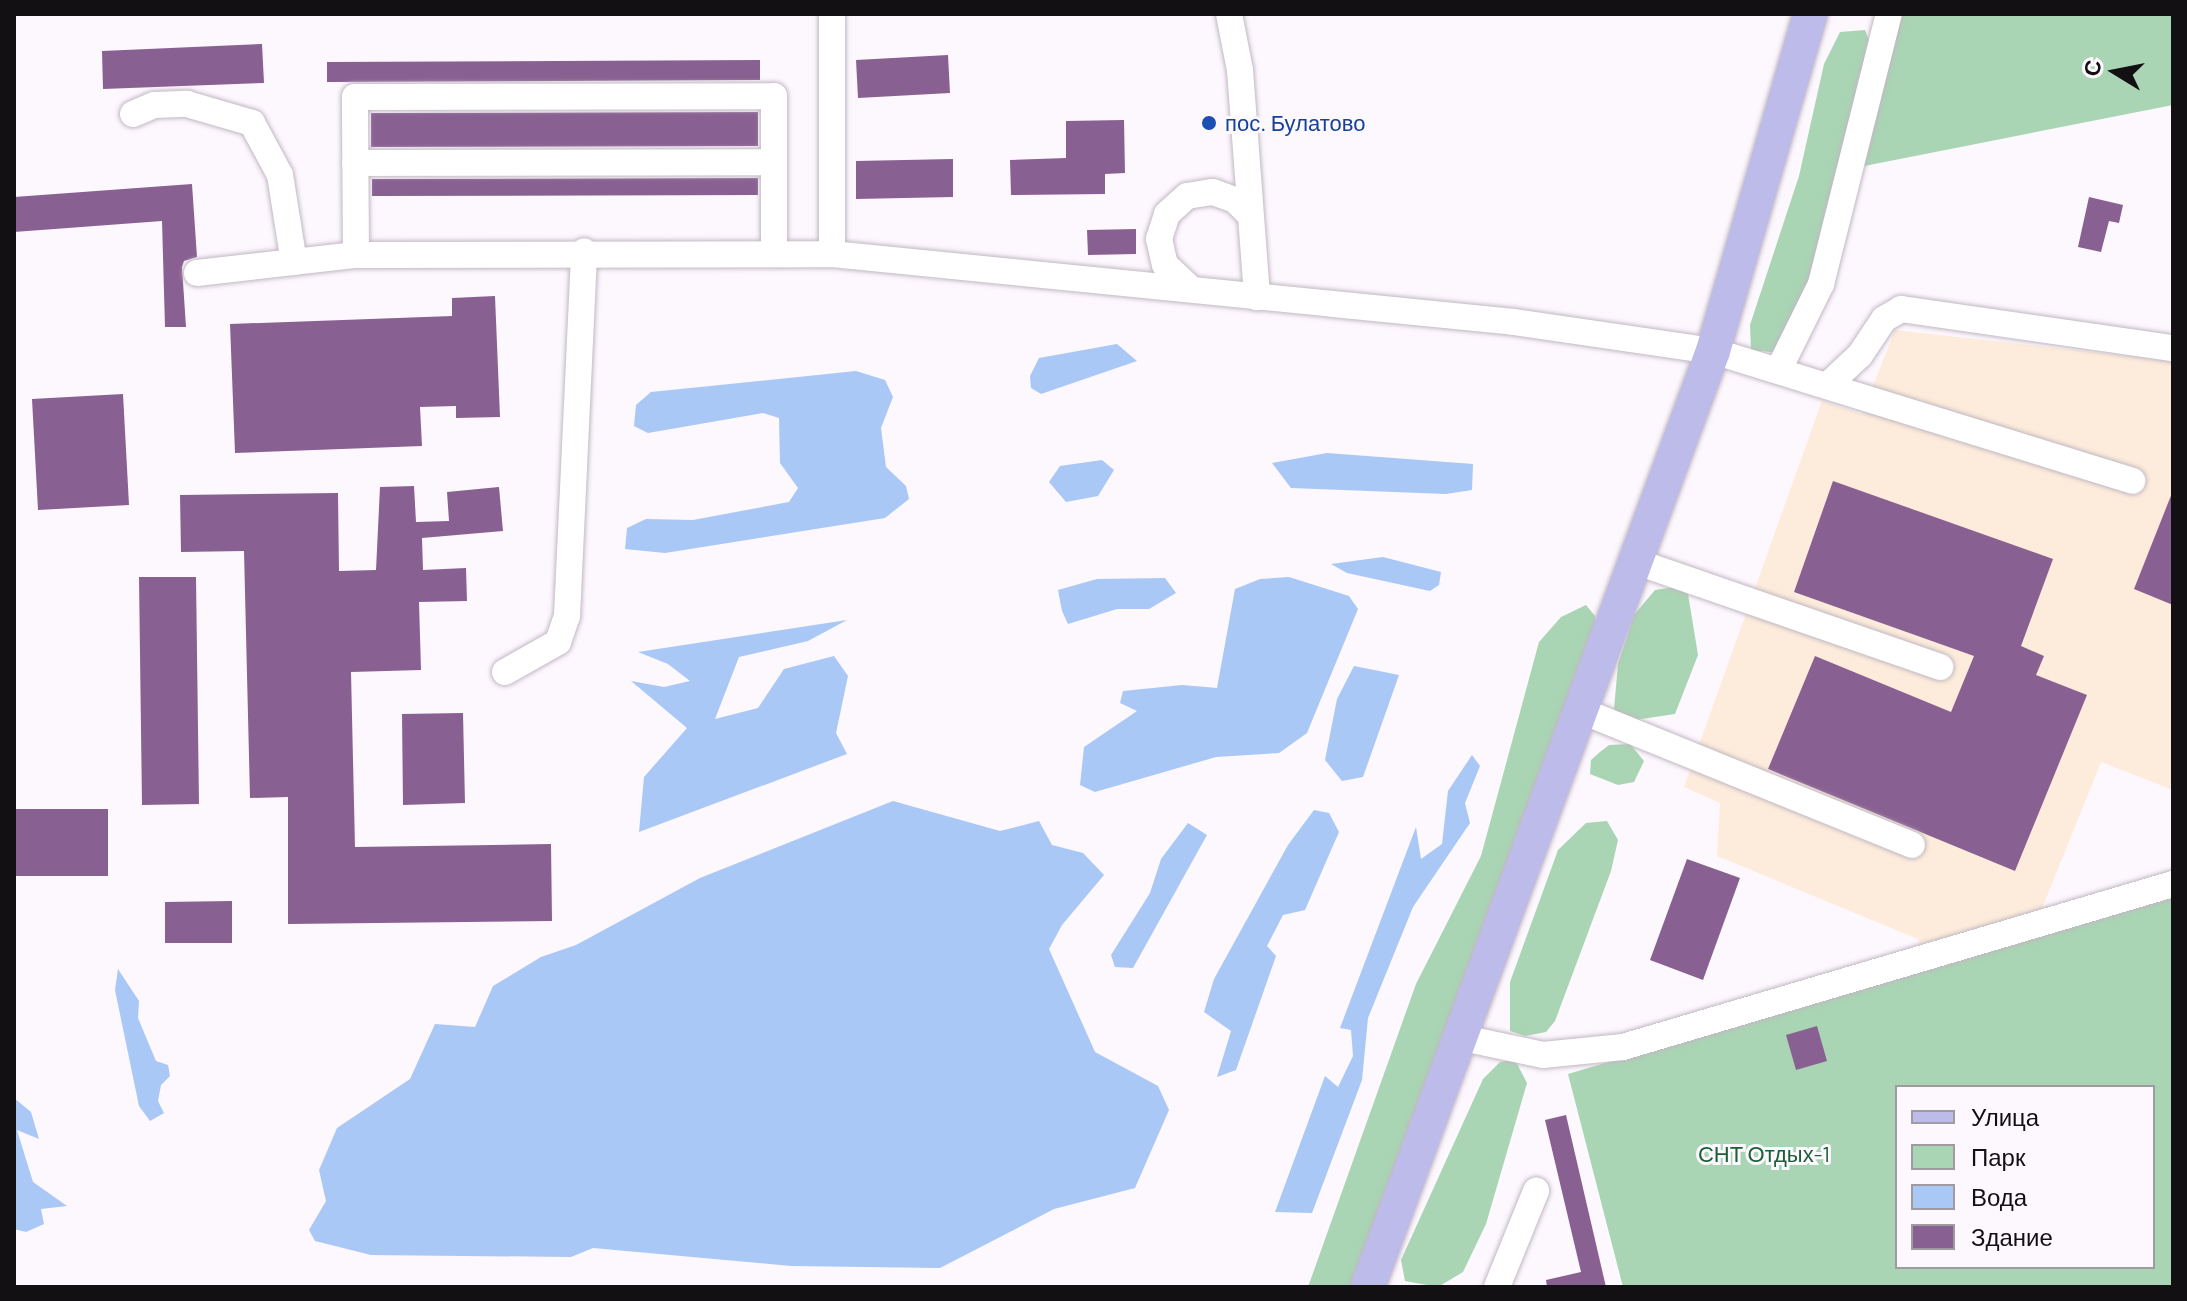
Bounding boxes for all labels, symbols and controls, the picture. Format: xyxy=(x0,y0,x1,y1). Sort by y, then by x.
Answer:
north arrow xyxy=(2075,32,2155,112)
text: С xyxy=(2077,58,2106,78)
place label: пос. Булатово xyxy=(1225,110,1365,136)
marker: пос. Булатово xyxy=(1200,114,1218,132)
legend xyxy=(1895,1085,2155,1269)
text: Улица xyxy=(1971,1102,2039,1131)
park label: СНТ Отдых-1 xyxy=(1698,1141,1830,1167)
text: Парк xyxy=(1971,1142,2025,1171)
text: Вода xyxy=(1971,1182,2027,1211)
text: Здание xyxy=(1971,1222,2053,1251)

